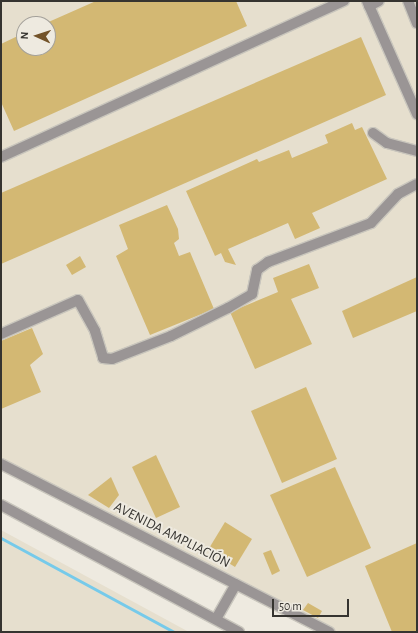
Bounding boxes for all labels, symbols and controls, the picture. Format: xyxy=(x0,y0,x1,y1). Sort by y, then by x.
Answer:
north arrow xyxy=(16,16,56,56)
text: N xyxy=(19,31,30,40)
street label: AVENIDA AMPLIACIÓN xyxy=(111,498,233,572)
scale bar xyxy=(274,591,351,617)
text: 50 m xyxy=(279,600,302,612)

